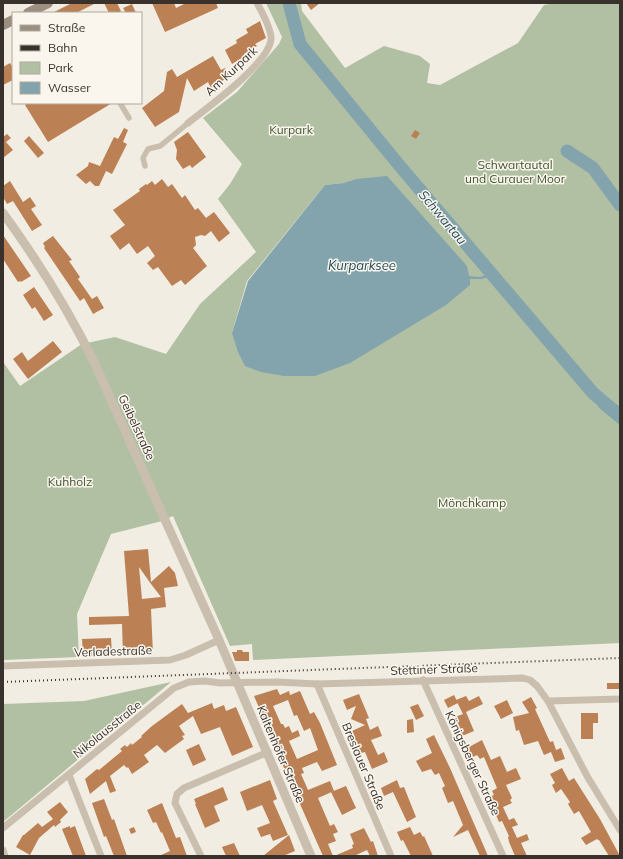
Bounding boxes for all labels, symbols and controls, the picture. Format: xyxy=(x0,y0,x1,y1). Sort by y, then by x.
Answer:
legend xyxy=(12,12,142,104)
text: Straße xyxy=(48,20,85,35)
text: Bahn xyxy=(48,40,77,55)
street label: Am Kurpark xyxy=(202,42,261,99)
text: Park xyxy=(48,60,74,75)
text: Wasser xyxy=(48,80,91,95)
park label: Kurpark xyxy=(269,122,314,137)
park label: Schwartautal und Curauer Moor xyxy=(465,157,566,186)
water label: Schwartau xyxy=(416,187,470,247)
water label: Kurparksee xyxy=(328,257,396,273)
street label: Geibelstraße xyxy=(115,392,159,462)
park label: Kuhholz xyxy=(48,474,92,489)
park label: Mönchkamp xyxy=(438,495,506,510)
street label: Verladestraße xyxy=(74,642,152,660)
street label: Stettiner Straße xyxy=(390,660,478,678)
street label: Nikolausstraße xyxy=(70,697,144,761)
street label: Kaltenhöfer Straße xyxy=(254,703,308,805)
street label: Königsberger Straße xyxy=(442,708,504,818)
street label: Breslauer Straße xyxy=(339,720,389,812)

